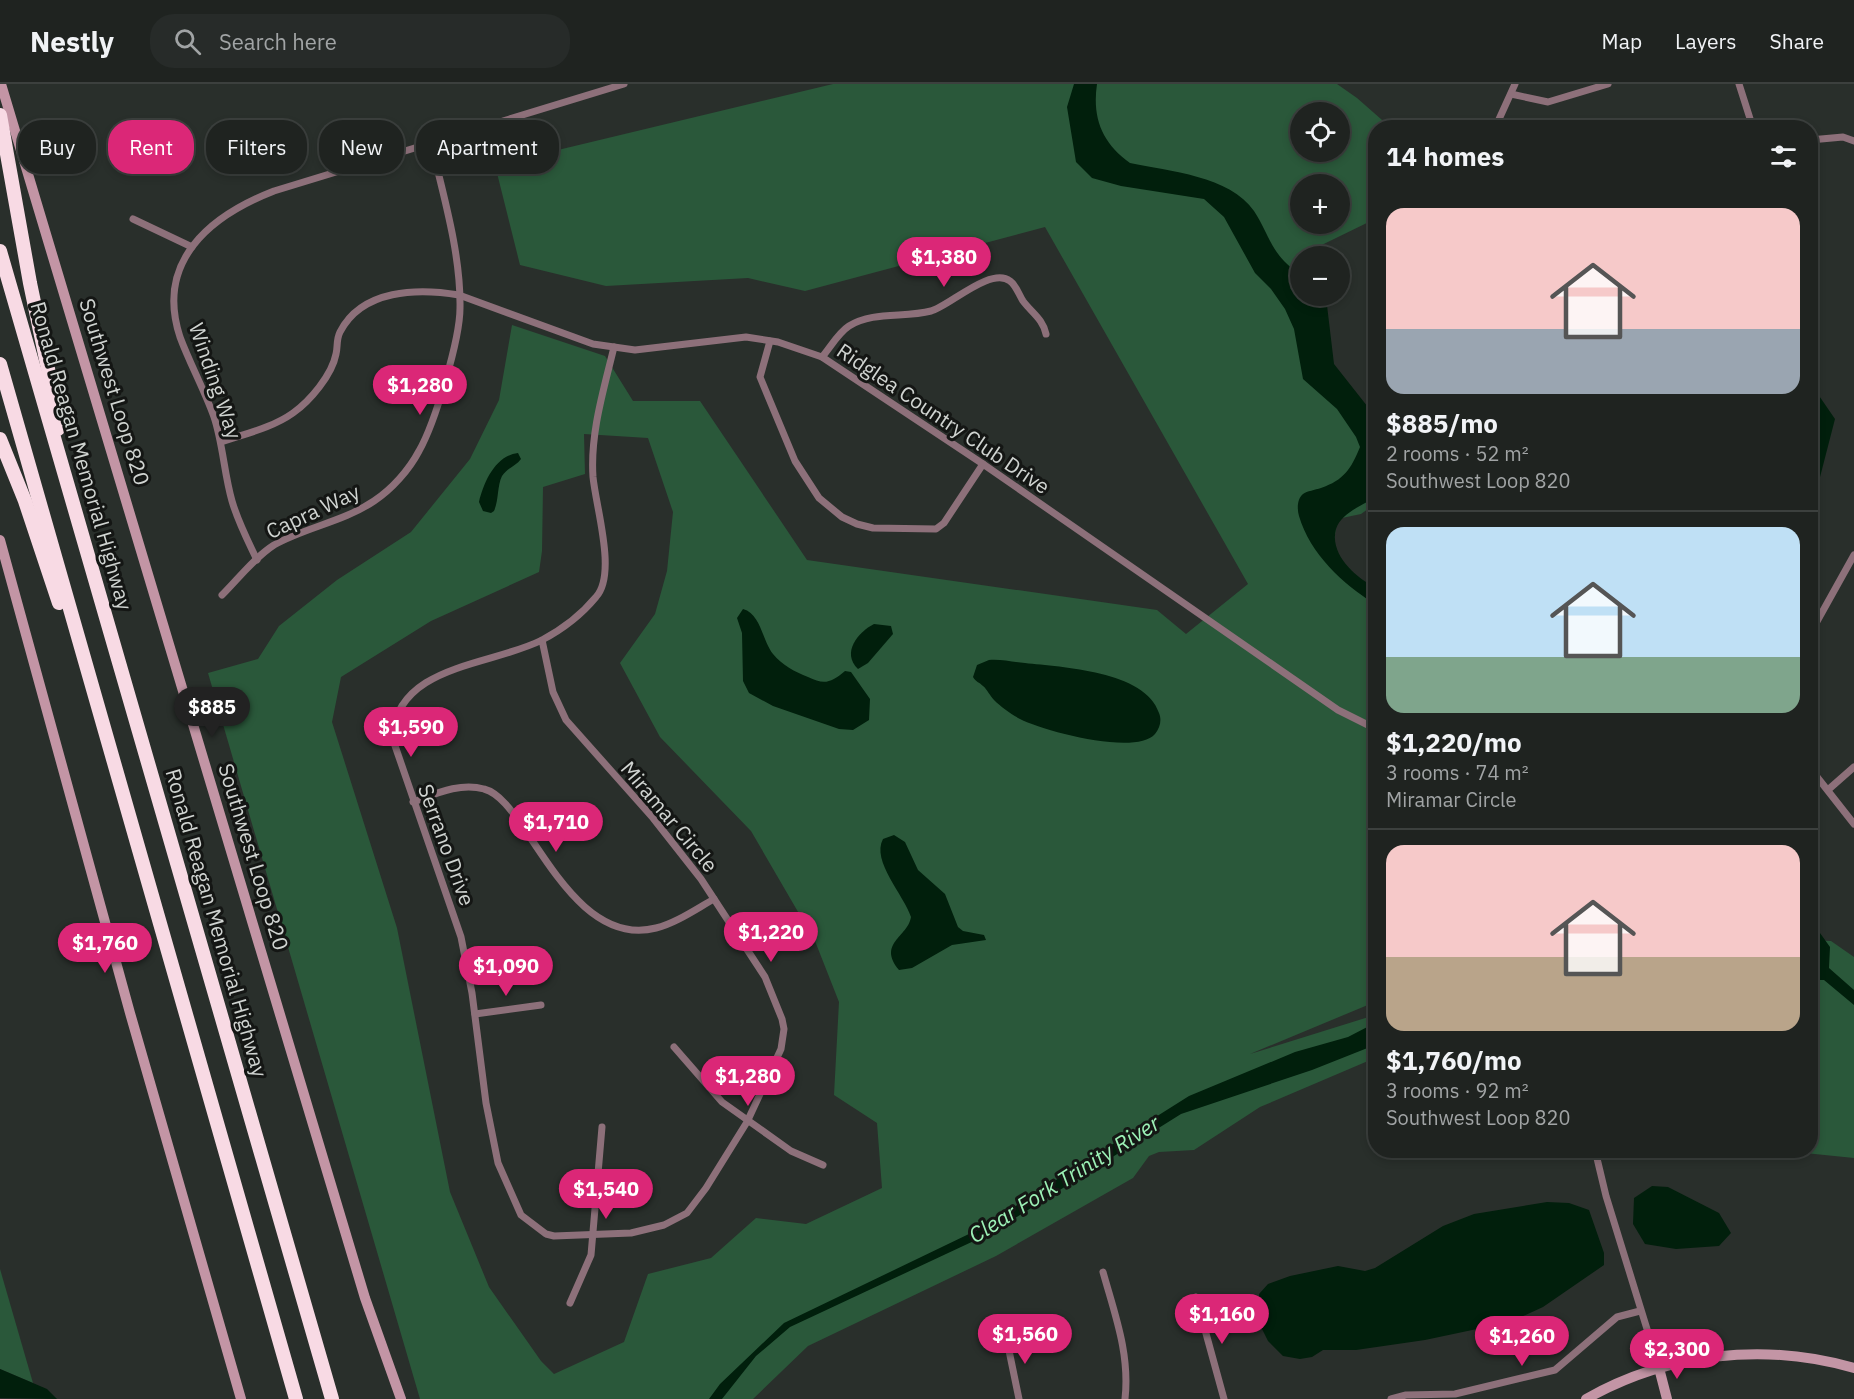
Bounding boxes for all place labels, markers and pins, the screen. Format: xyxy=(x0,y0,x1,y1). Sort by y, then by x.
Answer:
pin: $1,380 xyxy=(895,237,993,288)
pin: $1,280 xyxy=(371,365,469,416)
pin: $885 xyxy=(176,687,248,738)
pin: $1,590 xyxy=(362,707,460,758)
pin: $1,710 xyxy=(507,802,605,853)
pin: $1,220 xyxy=(722,912,820,963)
pin: $1,760 xyxy=(56,923,154,974)
pin: $1,090 xyxy=(457,946,555,997)
pin: $1,280 xyxy=(699,1056,797,1107)
pin: $1,540 xyxy=(557,1169,655,1220)
pin: $1,160 xyxy=(1173,1294,1271,1345)
pin: $1,560 xyxy=(976,1314,1074,1365)
pin: $1,260 xyxy=(1473,1316,1571,1367)
pin: $2,300 xyxy=(1628,1329,1726,1380)

